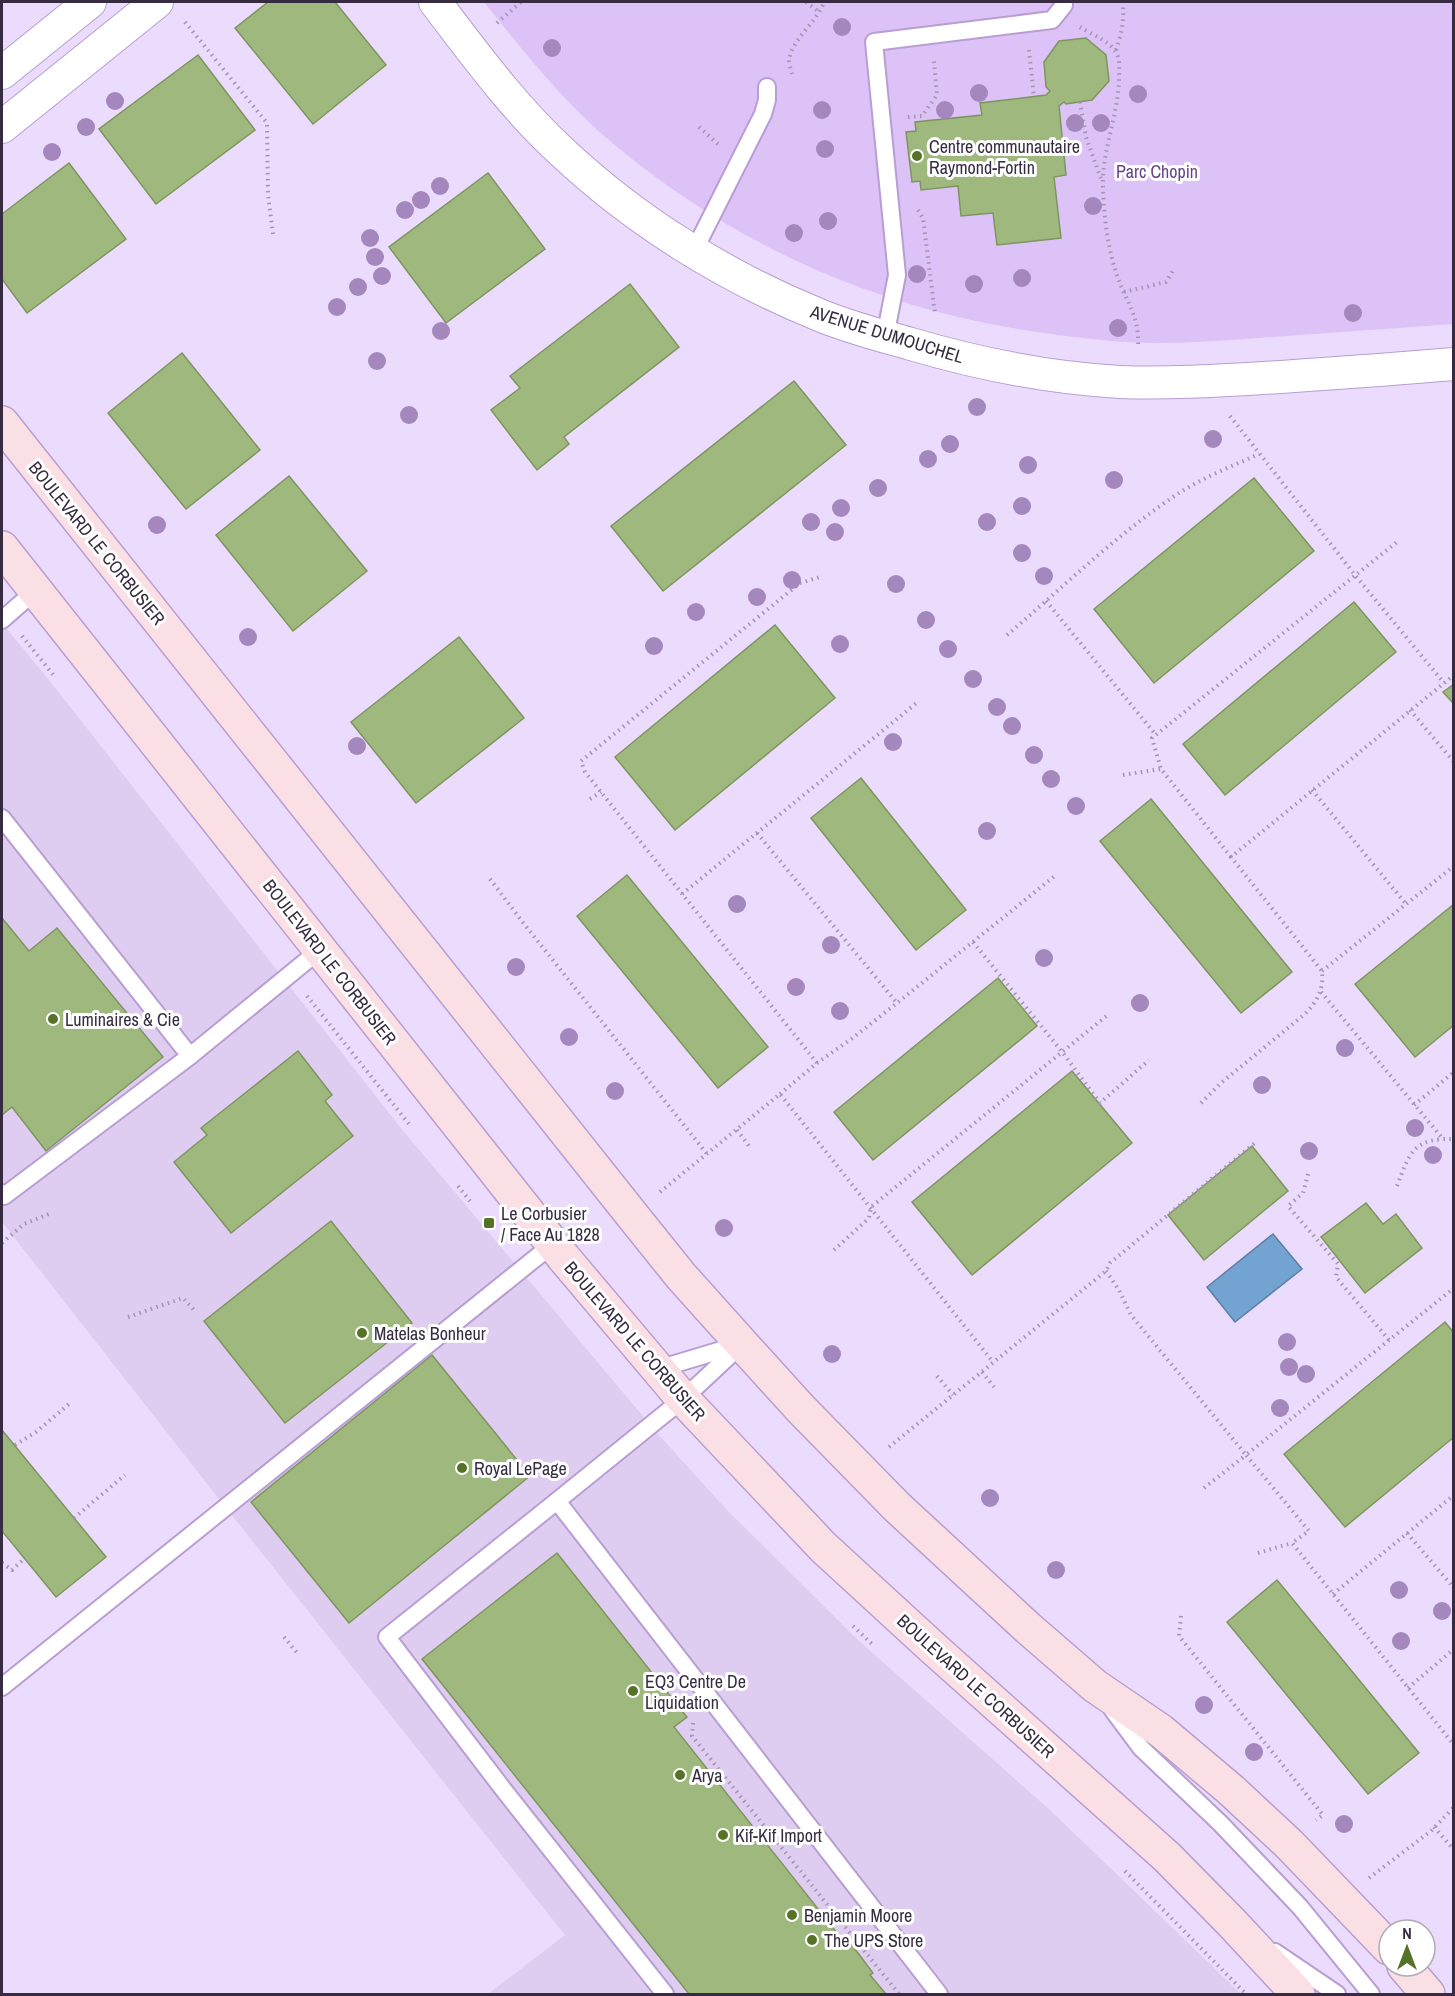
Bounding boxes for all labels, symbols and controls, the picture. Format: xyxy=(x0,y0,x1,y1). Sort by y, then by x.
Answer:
place label: Centre communautaire Raymond-Fortin xyxy=(929,134,1080,180)
marker: Centre communautaire Raymond-Fortin xyxy=(910,149,924,163)
park label: Parc Chopin xyxy=(1116,159,1198,184)
street label: AVENUE DUMOUCHEL xyxy=(806,299,967,369)
street label: BOULEVARD LE CORBUSIER xyxy=(23,456,171,630)
street label: BOULEVARD LE CORBUSIER xyxy=(257,874,403,1050)
place label: Luminaires & Cie xyxy=(65,1007,180,1032)
marker: Luminaires & Cie xyxy=(46,1012,60,1026)
place label: Le Corbusier / Face Au 1828 xyxy=(501,1201,600,1247)
marker: Le Corbusier / Face Au 1828 xyxy=(482,1216,496,1230)
street label: BOULEVARD LE CORBUSIER xyxy=(559,1256,712,1426)
place label: Matelas Bonheur xyxy=(374,1321,486,1346)
marker: Matelas Bonheur xyxy=(355,1326,369,1340)
place label: Royal LePage xyxy=(474,1456,567,1481)
marker: Royal LePage xyxy=(455,1461,469,1475)
street label: BOULEVARD LE CORBUSIER xyxy=(892,1608,1060,1764)
place label: EQ3 Centre De Liquidation xyxy=(645,1669,746,1715)
marker: EQ3 Centre De Liquidation xyxy=(626,1684,640,1698)
place label: Arya xyxy=(691,1763,722,1788)
marker: Arya xyxy=(673,1768,687,1782)
place label: Kif-Kif Import xyxy=(735,1823,822,1848)
marker: Kif-Kif Import xyxy=(716,1828,730,1842)
place label: Benjamin Moore xyxy=(804,1903,912,1928)
marker: Benjamin Moore xyxy=(785,1908,799,1922)
north arrow xyxy=(1377,1918,1437,1978)
text: N xyxy=(1402,1922,1412,1944)
place label: The UPS Store xyxy=(824,1928,923,1953)
marker: The UPS Store xyxy=(805,1933,819,1947)

